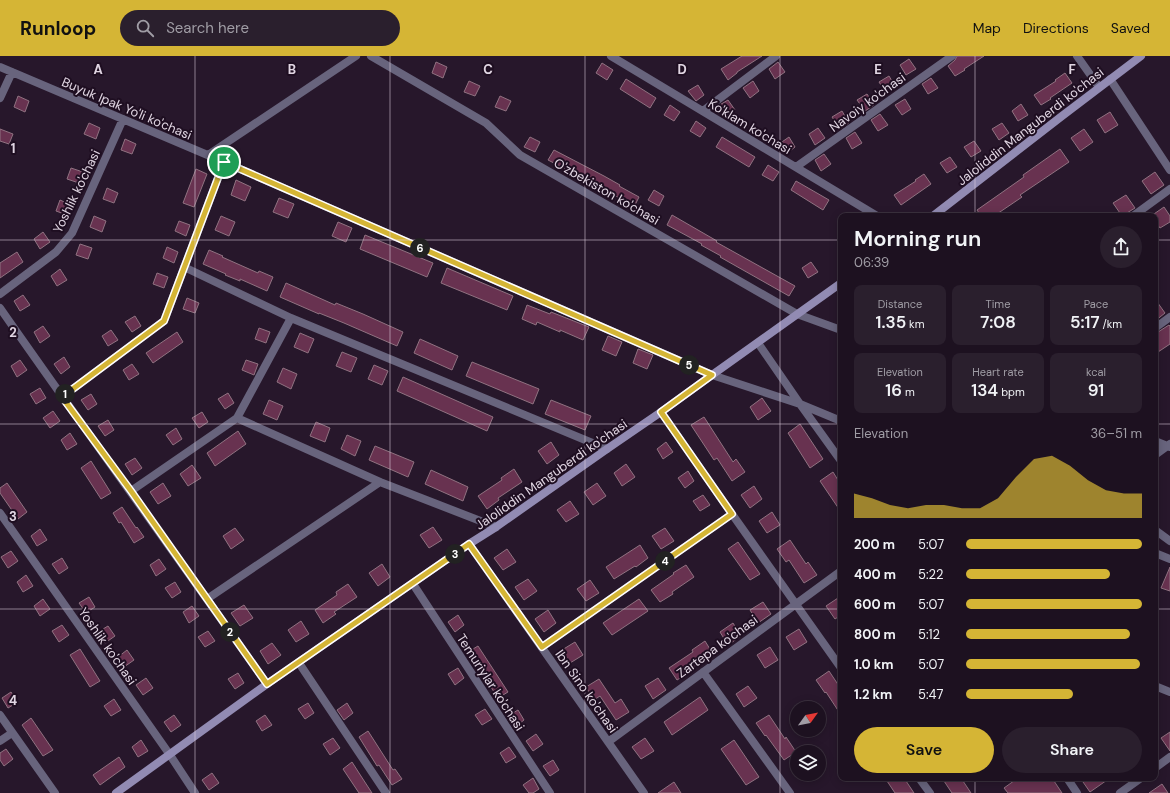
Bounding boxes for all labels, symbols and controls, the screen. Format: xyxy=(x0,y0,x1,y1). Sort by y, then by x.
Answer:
search box xyxy=(120,10,400,46)
text: Runloop xyxy=(20,16,96,41)
icon: search xyxy=(134,17,156,39)
text: Search here xyxy=(166,18,249,38)
text: Map xyxy=(973,19,1001,37)
text: Directions xyxy=(1023,19,1089,37)
text: Saved xyxy=(1111,19,1150,37)
text: A xyxy=(93,61,103,78)
text: B xyxy=(288,61,296,78)
text: C xyxy=(483,61,493,78)
text: D xyxy=(677,61,687,78)
text: E xyxy=(874,61,882,78)
text: F xyxy=(1068,61,1076,78)
street label: Jaloliddin Manguberdi ko'chasi xyxy=(953,64,1107,189)
street label: Navoiy ko'chasi xyxy=(826,69,909,136)
street label: Buyuk Ipak Yo'li ko'chasi xyxy=(59,73,194,144)
street label: Ko'klam ko'chasi xyxy=(705,95,795,158)
text: 1 xyxy=(11,140,15,157)
pin xyxy=(207,145,241,179)
street label: Yoshlik ko'chasi xyxy=(49,147,104,236)
icon: arrive xyxy=(213,151,235,173)
street label: O'zbekiston ko'chasi xyxy=(551,154,663,229)
text: Morning run xyxy=(854,224,981,253)
button: share xyxy=(1100,226,1142,268)
pin: 6 xyxy=(410,238,430,258)
text: 6 xyxy=(417,241,423,255)
text: 06:39 xyxy=(854,254,889,271)
text: Distance xyxy=(878,297,922,311)
text: Time xyxy=(986,297,1010,311)
text: Pace xyxy=(1084,297,1108,311)
text: 1.35 xyxy=(876,311,906,333)
text: 7:08 xyxy=(980,311,1016,333)
text: 5:17 xyxy=(1070,311,1100,333)
text: km xyxy=(906,317,924,331)
text: /km xyxy=(1100,317,1122,331)
text: 2 xyxy=(9,324,17,341)
pin: 5 xyxy=(679,355,699,375)
text: 5 xyxy=(686,358,692,372)
text: Elevation xyxy=(877,365,923,379)
text: Heart rate xyxy=(972,365,1024,379)
text: kcal xyxy=(1086,365,1106,379)
text: 16 xyxy=(885,379,902,401)
text: 134 xyxy=(971,379,998,401)
text: 91 xyxy=(1088,379,1104,401)
pin: 1 xyxy=(55,384,75,404)
text: m xyxy=(902,385,915,399)
text: bpm xyxy=(998,385,1025,399)
text: 1 xyxy=(63,387,67,401)
street label: Jaloliddin Manguberdi ko'chasi xyxy=(472,415,631,534)
text: Elevation xyxy=(854,425,908,442)
text: 36–51 m xyxy=(1090,425,1142,442)
text: 3 xyxy=(9,508,17,525)
text: 200 m xyxy=(854,536,895,553)
text: 5:07 xyxy=(918,536,944,553)
pin: 3 xyxy=(445,544,465,564)
text: 3 xyxy=(452,547,458,561)
pin: 4 xyxy=(655,551,675,571)
text: 4 xyxy=(661,554,669,568)
text: 400 m xyxy=(854,566,896,583)
text: 5:22 xyxy=(918,566,944,583)
text: 600 m xyxy=(854,596,896,613)
text: 5:07 xyxy=(918,596,944,613)
street label: Yoshlik ko'chasi xyxy=(75,604,141,688)
street label: Zartepa ko'chasi xyxy=(673,611,761,682)
pin: 2 xyxy=(220,622,240,642)
text: 2 xyxy=(227,625,233,639)
text: 800 m xyxy=(854,626,896,643)
text: 5:12 xyxy=(918,626,940,643)
street label: Temuriylar ko'chasi xyxy=(453,631,528,734)
street label: Ibn Sino ko'chasi xyxy=(552,646,622,736)
text: 1.0 km xyxy=(854,656,893,673)
text: 5:07 xyxy=(918,656,944,673)
text: 1.2 km xyxy=(854,686,892,703)
text: 5:47 xyxy=(918,686,943,703)
text: 4 xyxy=(9,692,17,709)
north arrow xyxy=(790,701,826,737)
map controls xyxy=(790,701,826,781)
button: Save xyxy=(854,727,994,773)
button: Share xyxy=(1002,727,1142,773)
button: layers xyxy=(790,745,826,781)

